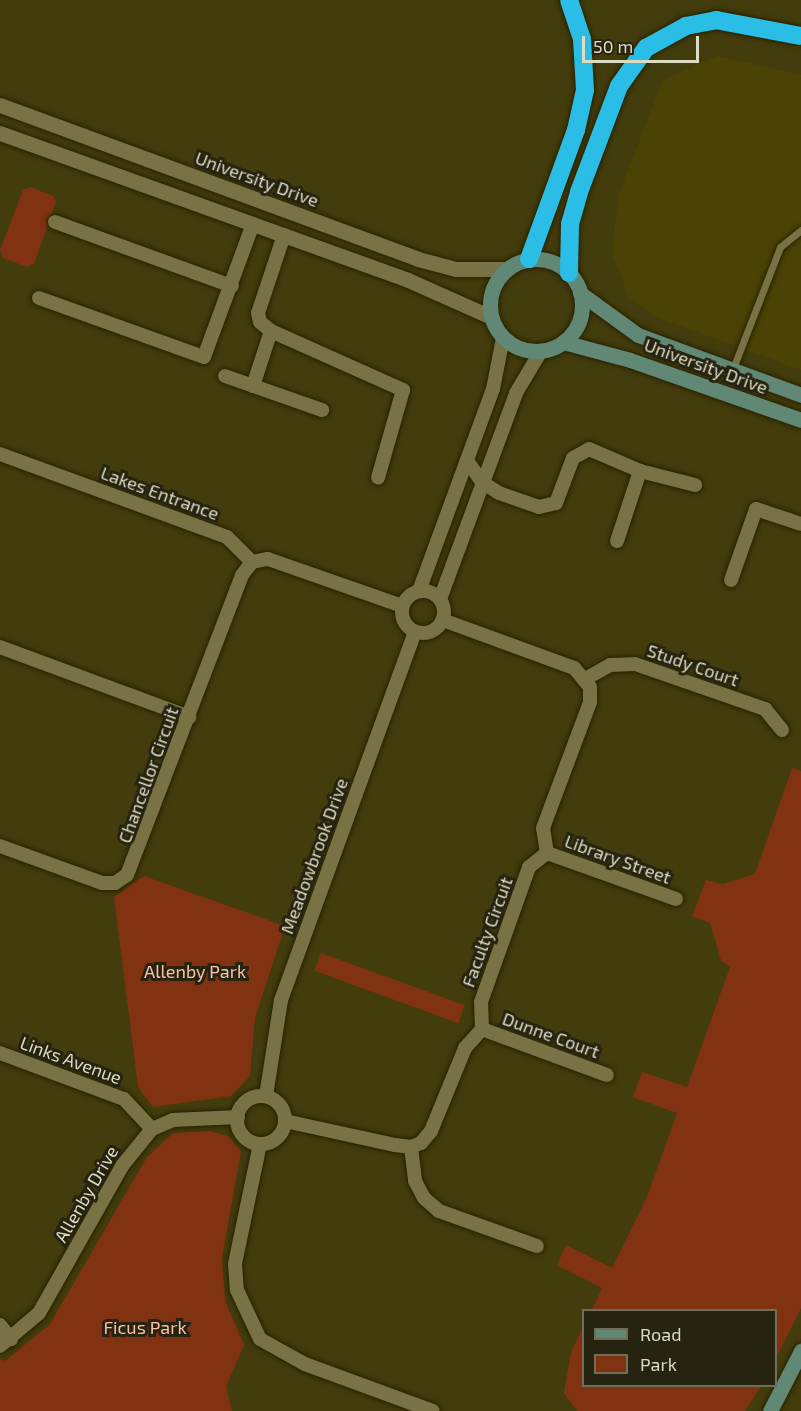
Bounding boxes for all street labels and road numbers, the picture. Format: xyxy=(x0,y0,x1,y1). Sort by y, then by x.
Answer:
street label: University Drive xyxy=(192,147,322,211)
street label: University Drive xyxy=(641,334,771,398)
street label: Lakes Entrance xyxy=(98,462,222,524)
street label: Study Court xyxy=(644,639,742,691)
street label: Chancellor Circuit xyxy=(113,704,183,846)
street label: Meadowbrook Drive xyxy=(276,775,352,937)
street label: Library Street xyxy=(562,830,674,888)
street label: Faculty Circuit xyxy=(457,874,517,990)
street label: Dunne Court xyxy=(500,1007,602,1063)
street label: Links Avenue xyxy=(17,1032,125,1088)
street label: Allenby Drive xyxy=(50,1142,122,1246)

